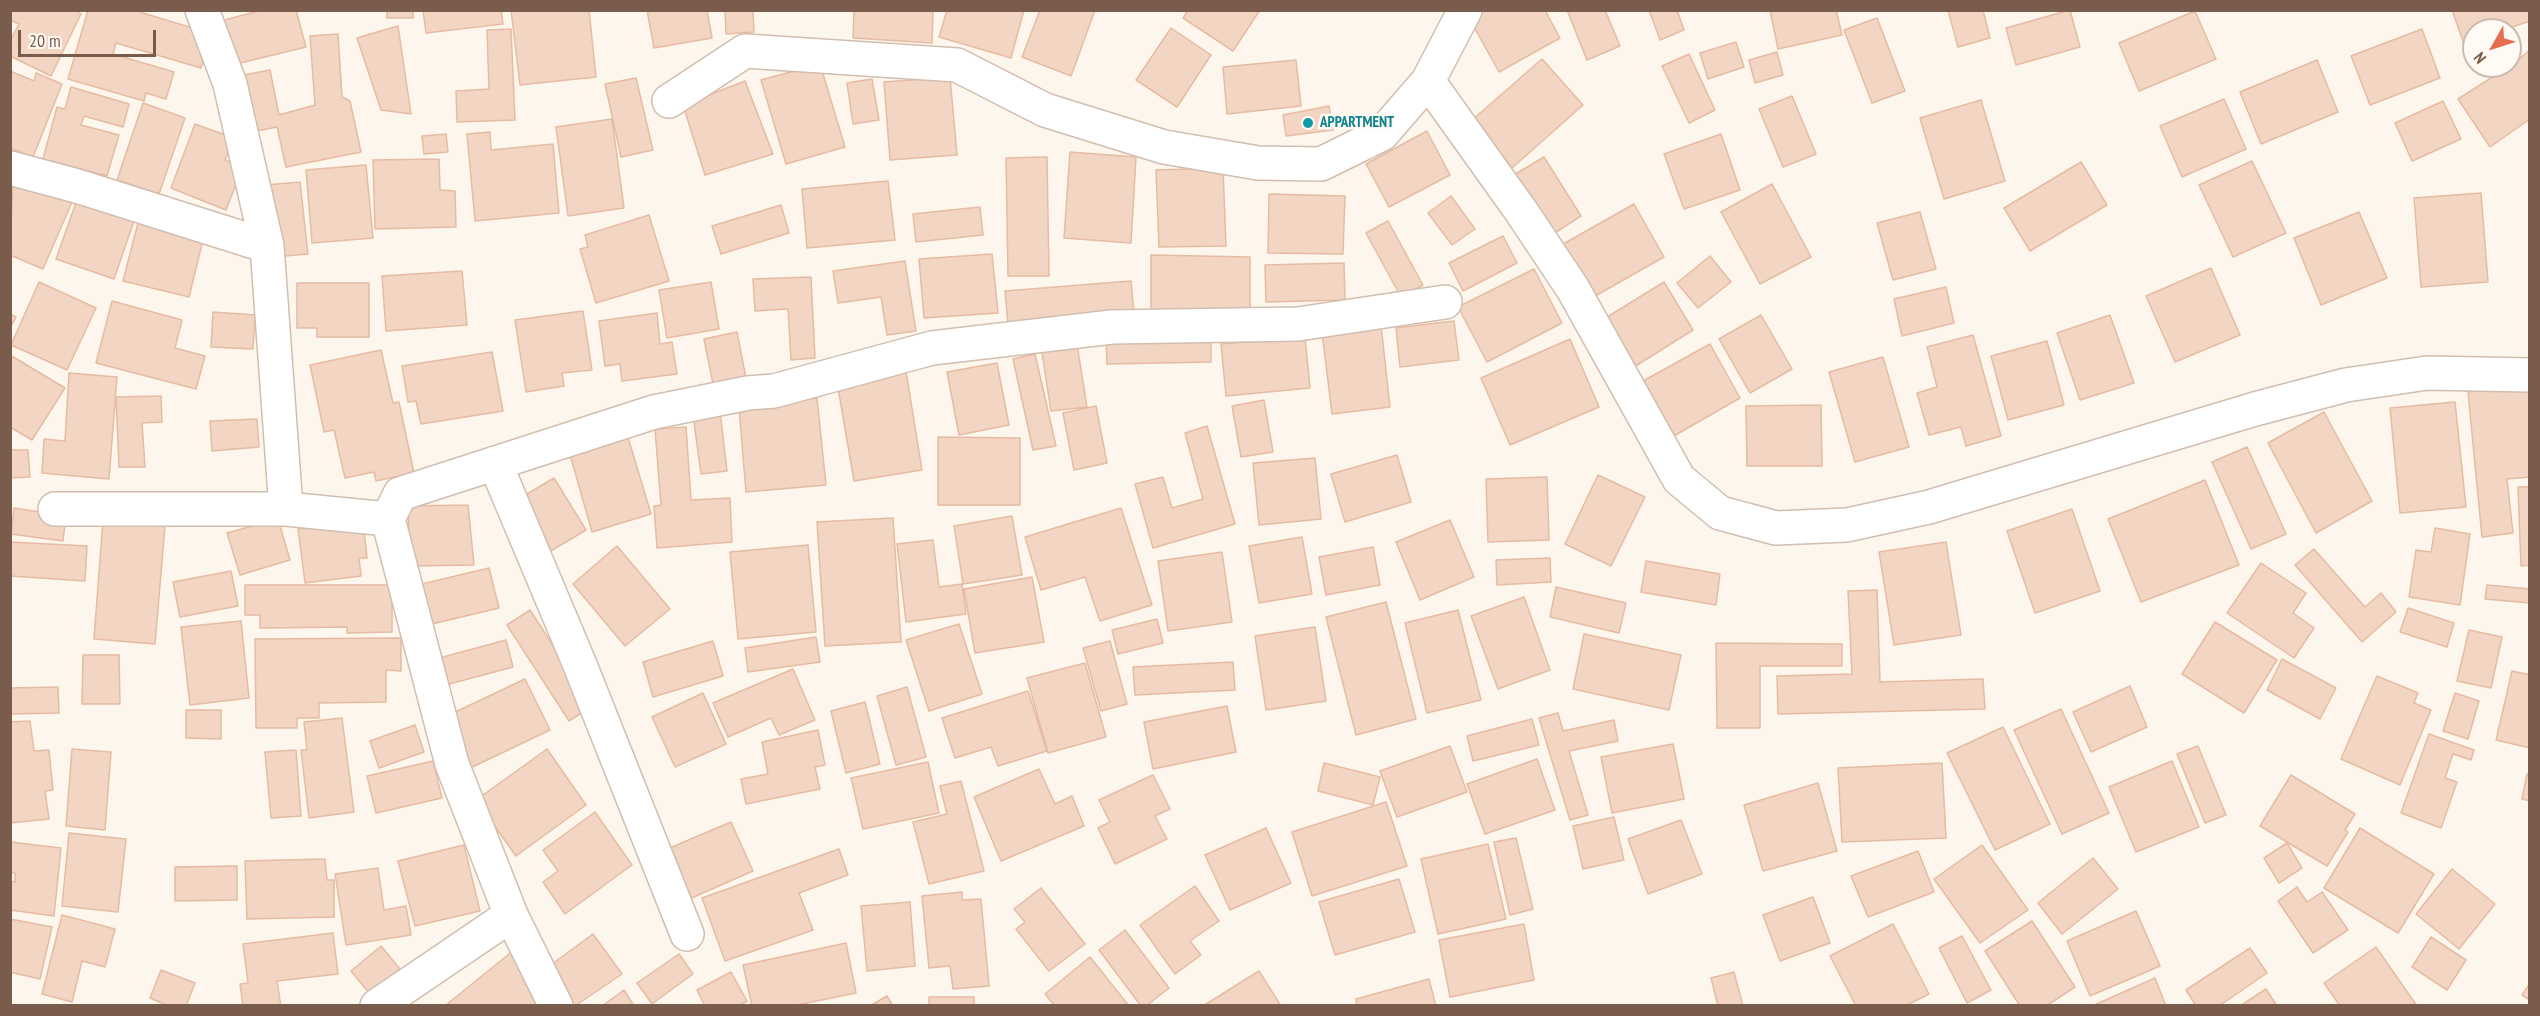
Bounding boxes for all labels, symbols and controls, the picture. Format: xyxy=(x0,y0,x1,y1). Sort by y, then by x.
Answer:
scale bar xyxy=(21,18,159,56)
north arrow xyxy=(2462,18,2522,78)
text: 20 m xyxy=(29,29,61,52)
text: N xyxy=(2469,48,2490,68)
place label: APPARTMENT xyxy=(1320,114,1394,132)
marker: APPARTMENT xyxy=(1301,116,1315,130)

